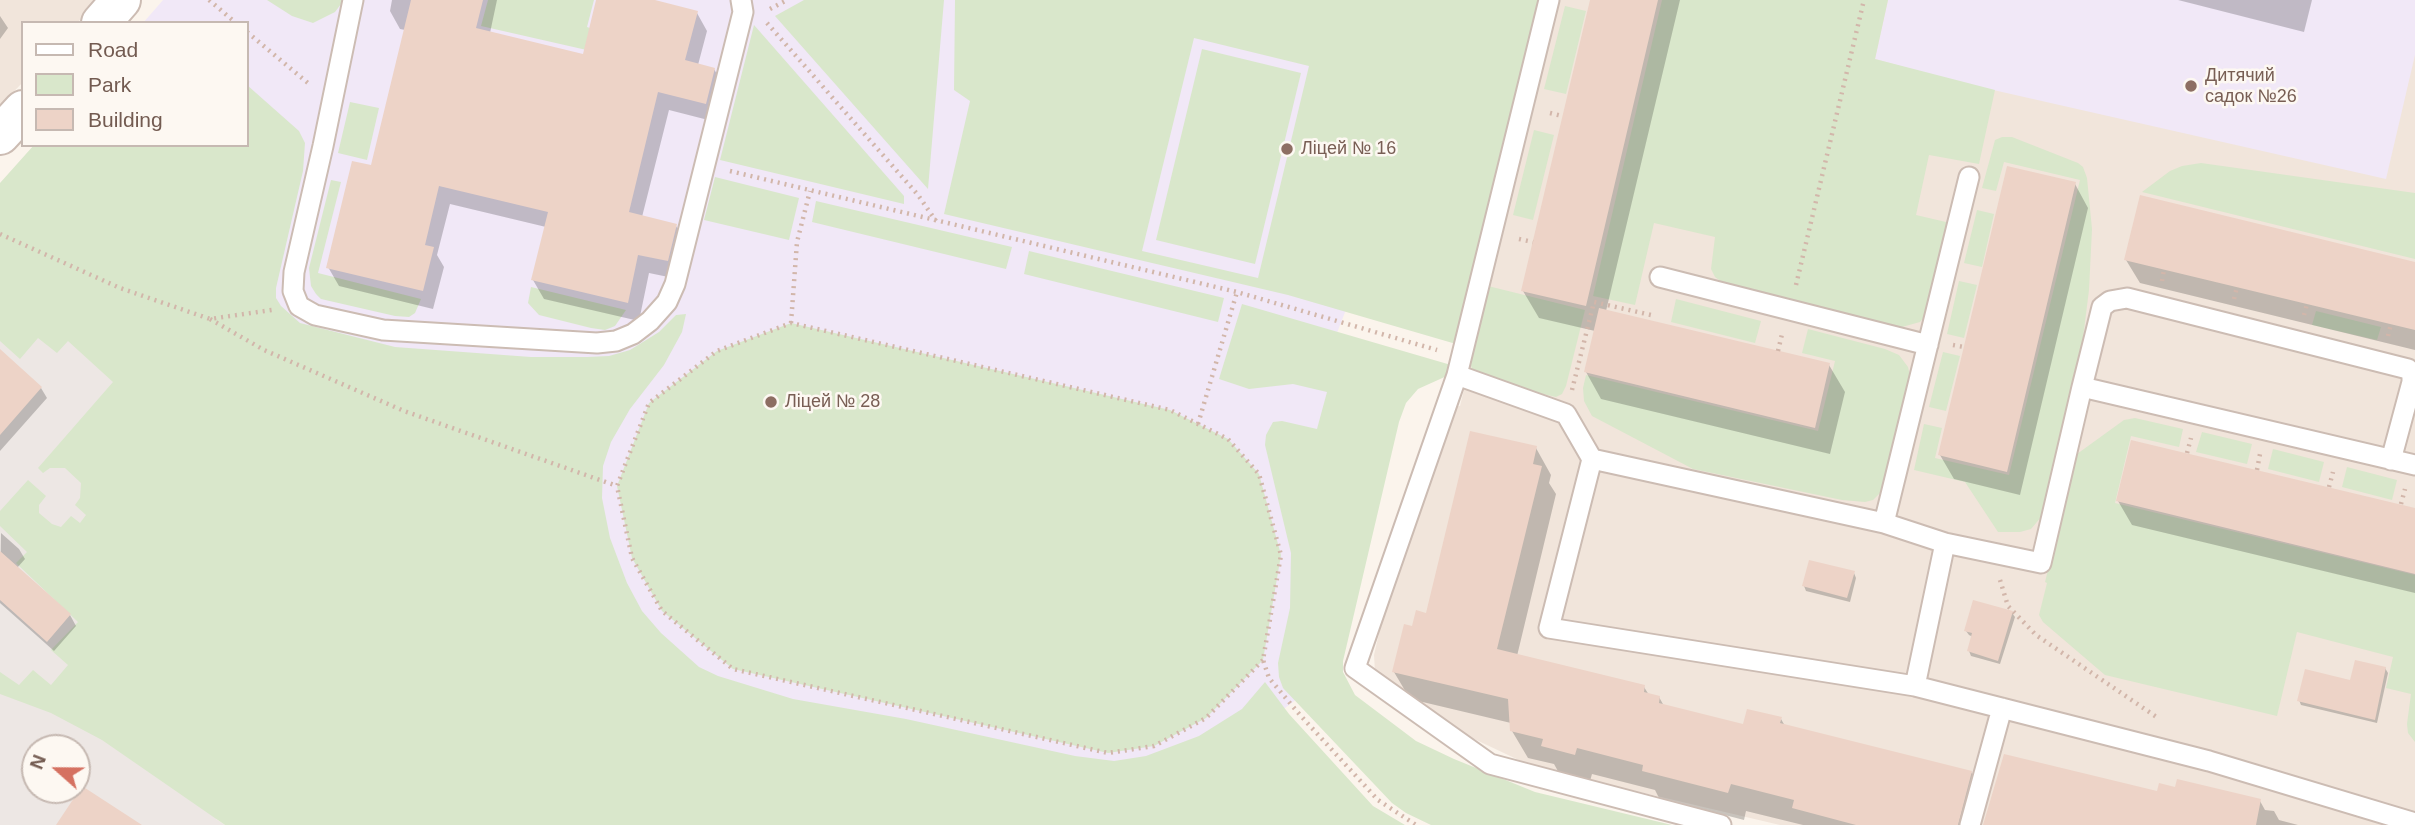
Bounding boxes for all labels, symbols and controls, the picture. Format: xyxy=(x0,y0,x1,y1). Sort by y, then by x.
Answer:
legend xyxy=(21,21,248,147)
text: Road xyxy=(88,38,138,61)
place label: Дитячий садок №26 xyxy=(2205,65,2297,108)
text: Park xyxy=(88,73,131,96)
marker: Дитячий садок №26 xyxy=(2183,78,2199,94)
text: Building xyxy=(88,108,163,131)
place label: Ліцей № 16 xyxy=(1301,138,1396,160)
marker: Ліцей № 16 xyxy=(1279,141,1295,157)
place label: Ліцей № 28 xyxy=(785,391,880,413)
marker: Ліцей № 28 xyxy=(763,394,779,410)
north arrow xyxy=(21,734,91,804)
text: N xyxy=(26,752,50,772)

